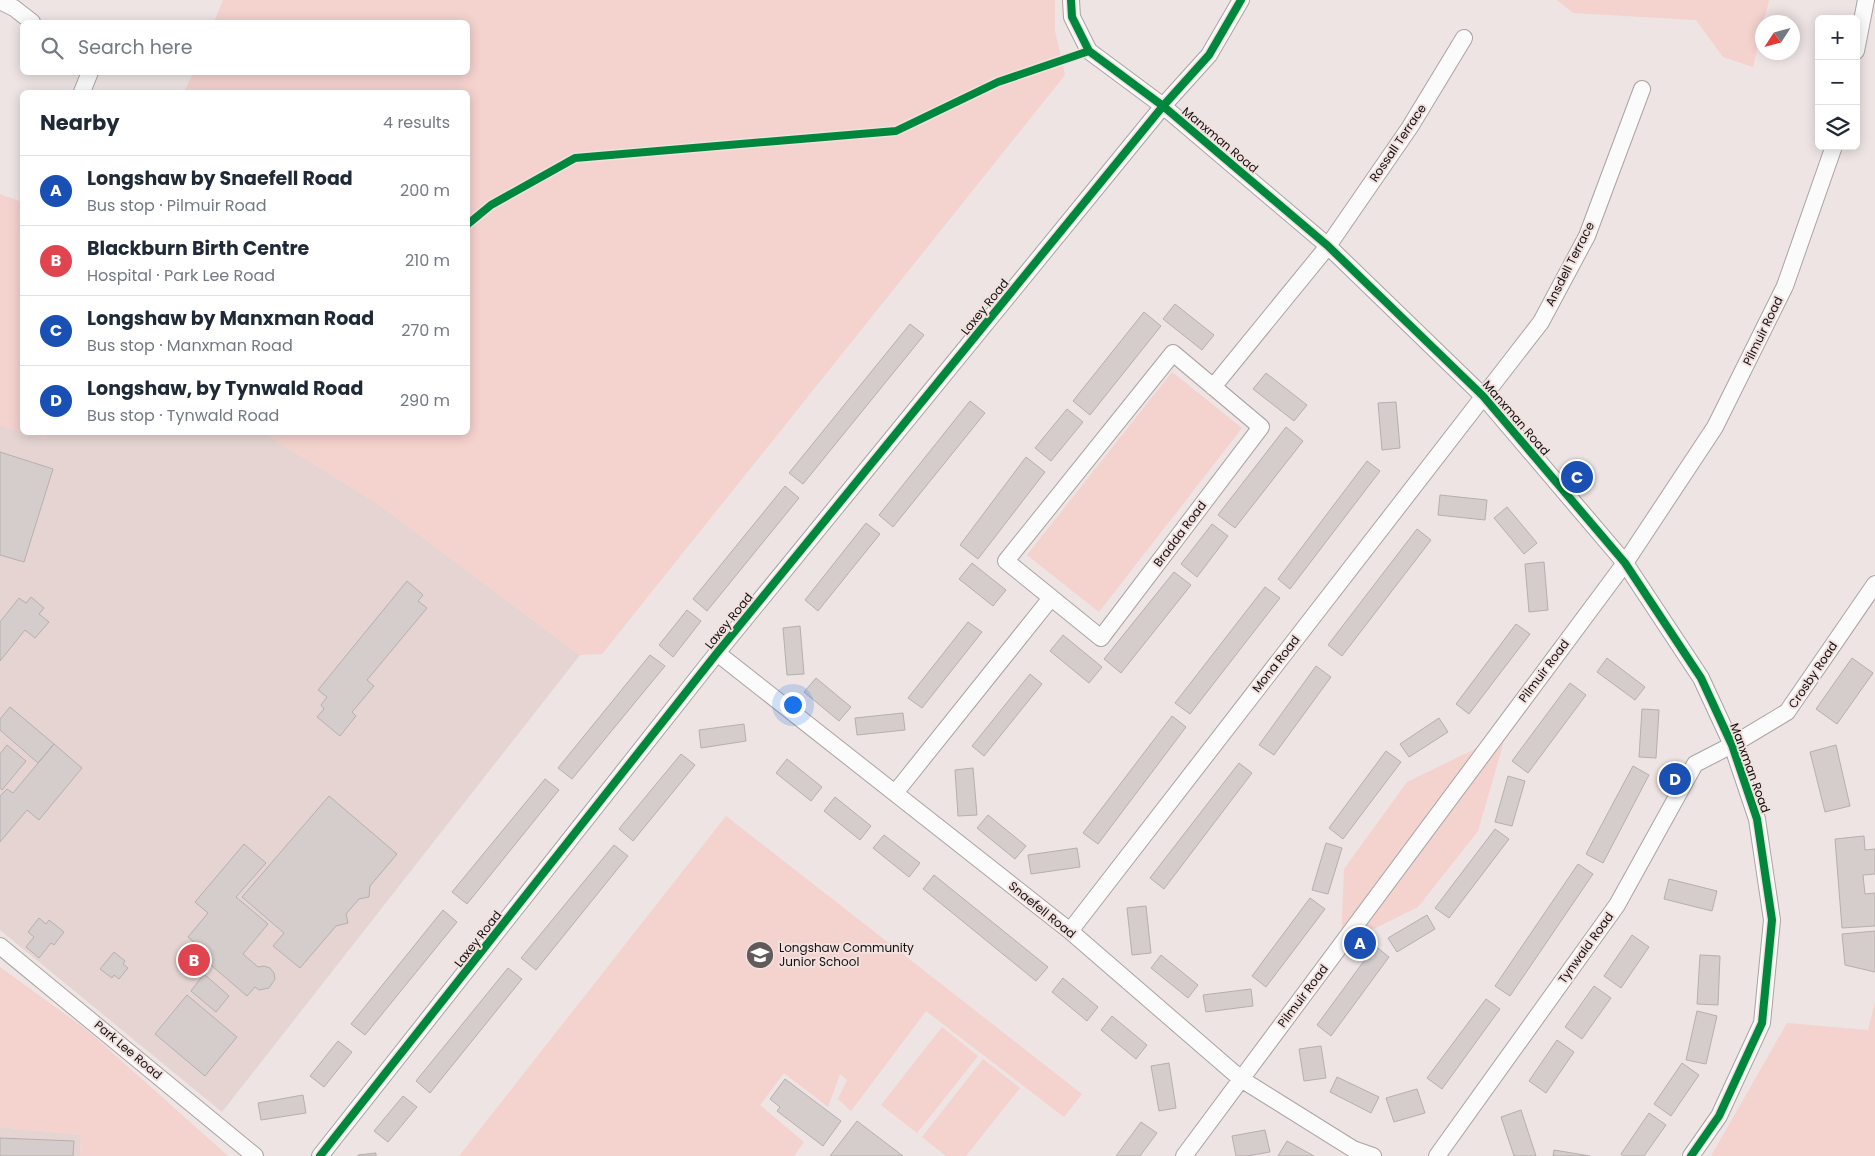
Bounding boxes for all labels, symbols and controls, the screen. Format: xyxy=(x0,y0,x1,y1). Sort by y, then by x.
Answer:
north arrow xyxy=(1755,15,1800,60)
map controls xyxy=(1815,15,1860,150)
button: + xyxy=(1815,15,1860,60)
search box xyxy=(20,20,470,75)
icon: search xyxy=(38,34,66,62)
text: Search here xyxy=(78,34,192,61)
button: − xyxy=(1815,60,1860,105)
street label: Rossall Terrace xyxy=(1365,100,1430,185)
street label: Manxman Road xyxy=(1179,103,1262,176)
button: layers xyxy=(1815,105,1860,150)
text: Nearby xyxy=(40,108,120,137)
text: 4 results xyxy=(383,111,450,134)
text: Longshaw by Snaefell Road xyxy=(87,165,353,192)
text: A xyxy=(50,179,62,202)
text: 200 m xyxy=(400,179,450,202)
text: Bus stop · Pilmuir Road xyxy=(87,194,266,217)
street label: Ansdell Terrace xyxy=(1541,219,1598,309)
text: Blackburn Birth Centre xyxy=(87,235,309,262)
text: B xyxy=(51,249,61,272)
text: 210 m xyxy=(405,249,450,272)
text: Hospital · Park Lee Road xyxy=(87,264,275,287)
street label: Laxey Road xyxy=(957,275,1013,338)
street label: Pilmuir Road xyxy=(1739,293,1787,368)
text: Longshaw by Manxman Road xyxy=(87,305,374,332)
text: C xyxy=(50,319,62,342)
text: 270 m xyxy=(401,319,450,342)
text: Bus stop · Manxman Road xyxy=(87,334,293,357)
text: Longshaw, by Tynwald Road xyxy=(87,375,363,402)
street label: Manxman Road xyxy=(1479,376,1554,459)
text: D xyxy=(50,389,62,412)
text: 290 m xyxy=(400,389,450,412)
text: Bus stop · Tynwald Road xyxy=(87,404,279,427)
pin: C xyxy=(1561,458,1593,496)
street label: Bradda Road xyxy=(1149,497,1210,570)
street label: Laxey Road xyxy=(701,589,757,652)
street label: Mona Road xyxy=(1248,632,1303,696)
street label: Pilmuir Road xyxy=(1514,636,1573,706)
street label: Crosby Road xyxy=(1784,638,1841,711)
your location xyxy=(780,692,806,718)
street label: Manxman Road xyxy=(1726,721,1775,815)
pin: D xyxy=(1659,760,1691,798)
street label: Snaefell Road xyxy=(1005,877,1080,942)
street label: Laxey Road xyxy=(450,907,505,971)
street label: Tynwald Road xyxy=(1554,909,1617,987)
pin: A xyxy=(1344,924,1376,962)
place label: Longshaw Community Junior School xyxy=(779,939,914,970)
school or university icon: Longshaw Community Junior School xyxy=(745,940,775,970)
pin: B xyxy=(178,941,210,979)
street label: Pilmuir Road xyxy=(1273,961,1332,1031)
street label: Park Lee Road xyxy=(91,1016,166,1083)

